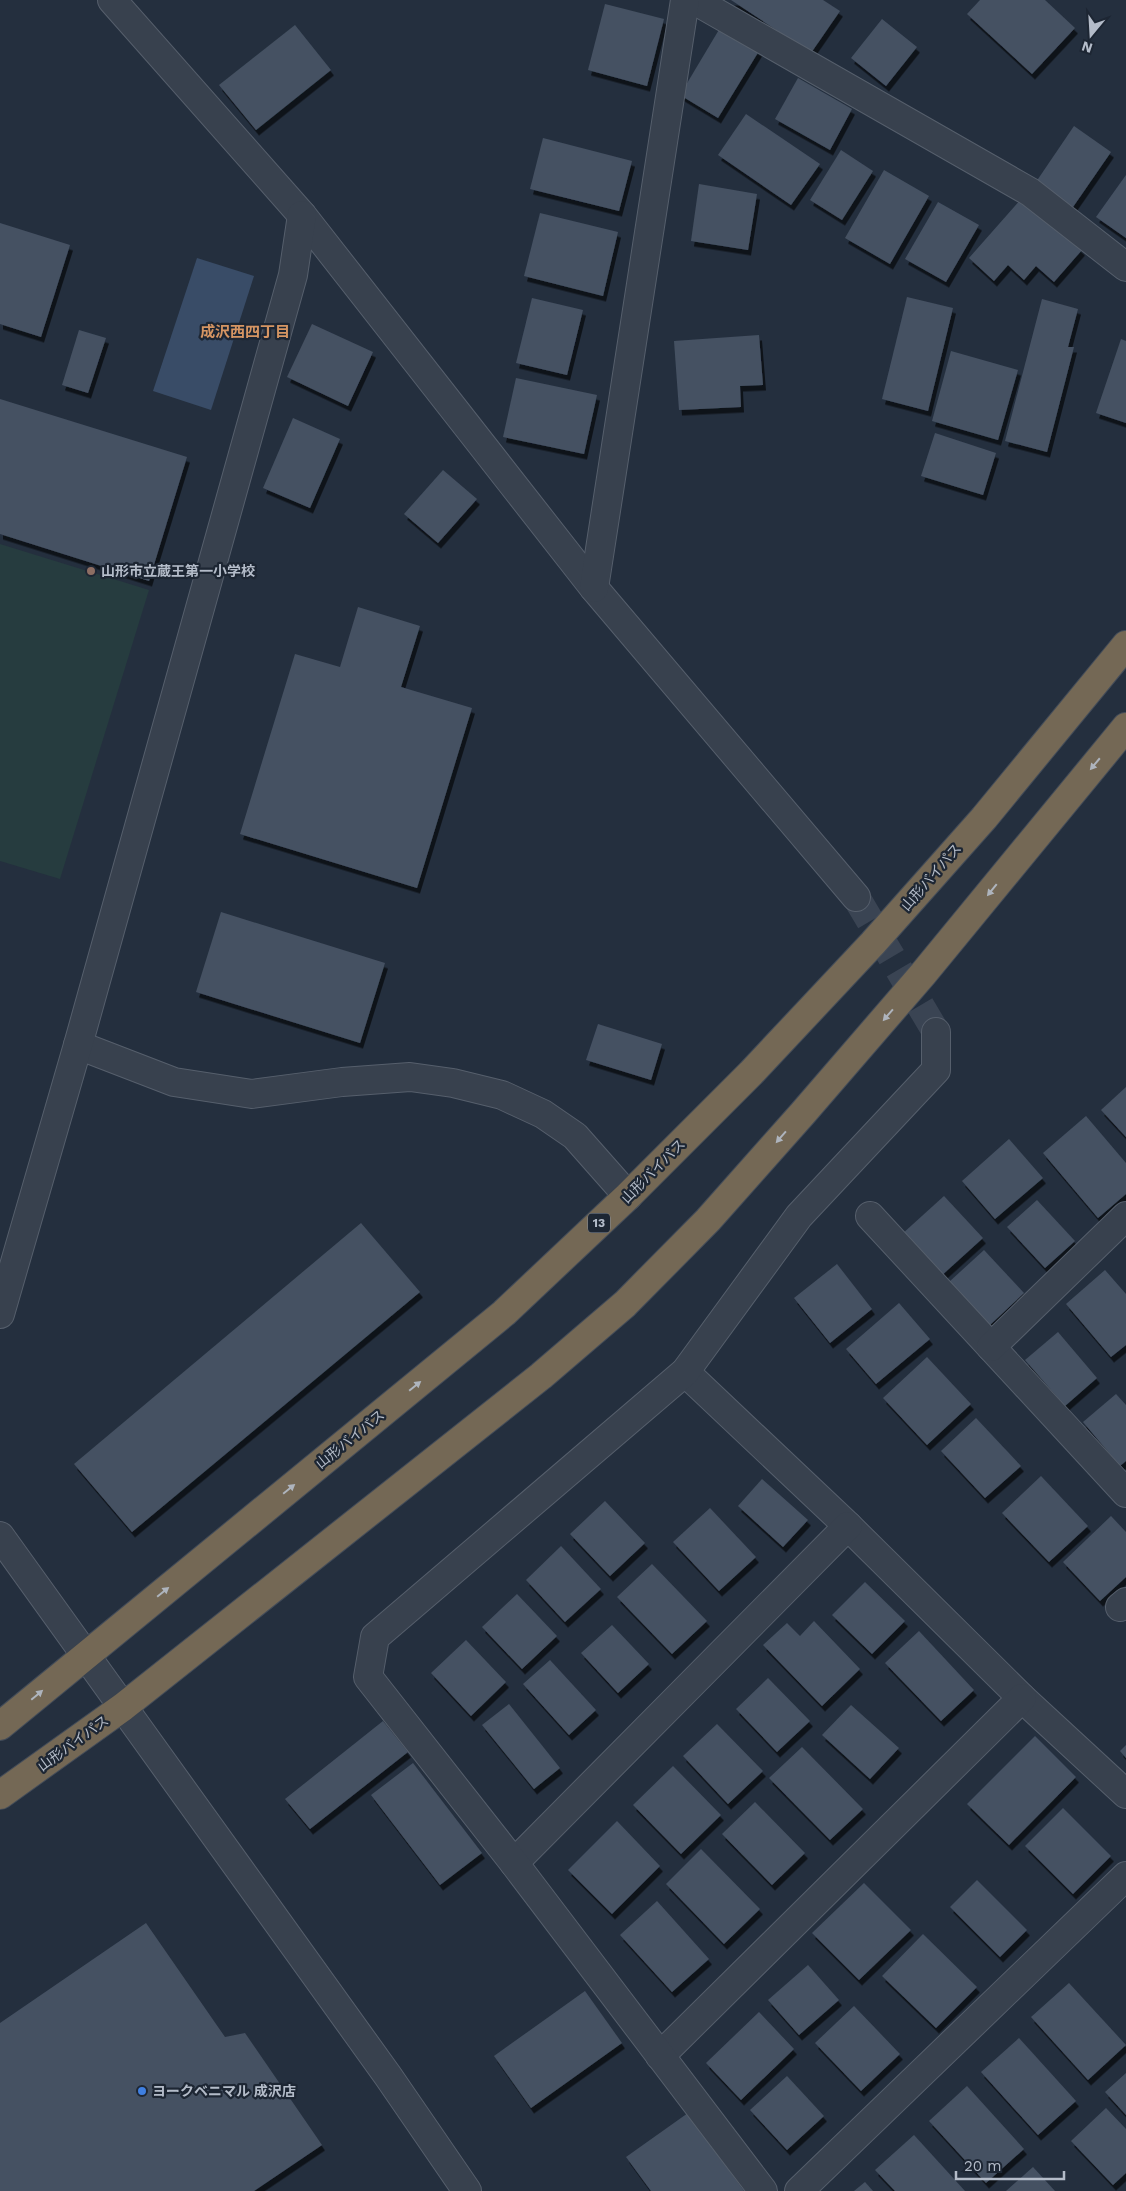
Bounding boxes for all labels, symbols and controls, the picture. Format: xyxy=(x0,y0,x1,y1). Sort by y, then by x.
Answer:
north arrow xyxy=(1066,10,1116,60)
text: N xyxy=(1080,38,1094,57)
district label: 成沢西四丁目 xyxy=(200,323,290,341)
place label: 山形市立蔵王第一小学校 xyxy=(101,563,255,579)
marker: 山形市立蔵王第一小学校 xyxy=(85,565,97,577)
one-way arrow xyxy=(1089,757,1100,770)
street label: 山形バイパス xyxy=(897,840,965,914)
one-way arrow xyxy=(986,883,997,896)
one-way arrow xyxy=(882,1008,893,1021)
one-way arrow xyxy=(775,1131,787,1143)
street label: 山形バイパス xyxy=(618,1136,688,1206)
road number: 13 xyxy=(588,1214,610,1232)
one-way arrow xyxy=(408,1381,421,1392)
street label: 山形バイパス xyxy=(312,1406,388,1472)
one-way arrow xyxy=(282,1483,295,1494)
one-way arrow xyxy=(156,1586,169,1597)
one-way arrow xyxy=(31,1689,43,1701)
street label: 山形バイパス xyxy=(34,1712,112,1774)
place label: ヨークベニマル 成沢店 xyxy=(152,2083,296,2099)
marker: ヨークベニマル 成沢店 xyxy=(136,2085,148,2097)
scale bar xyxy=(956,2148,1064,2180)
text: 20 m xyxy=(964,2157,1002,2175)

